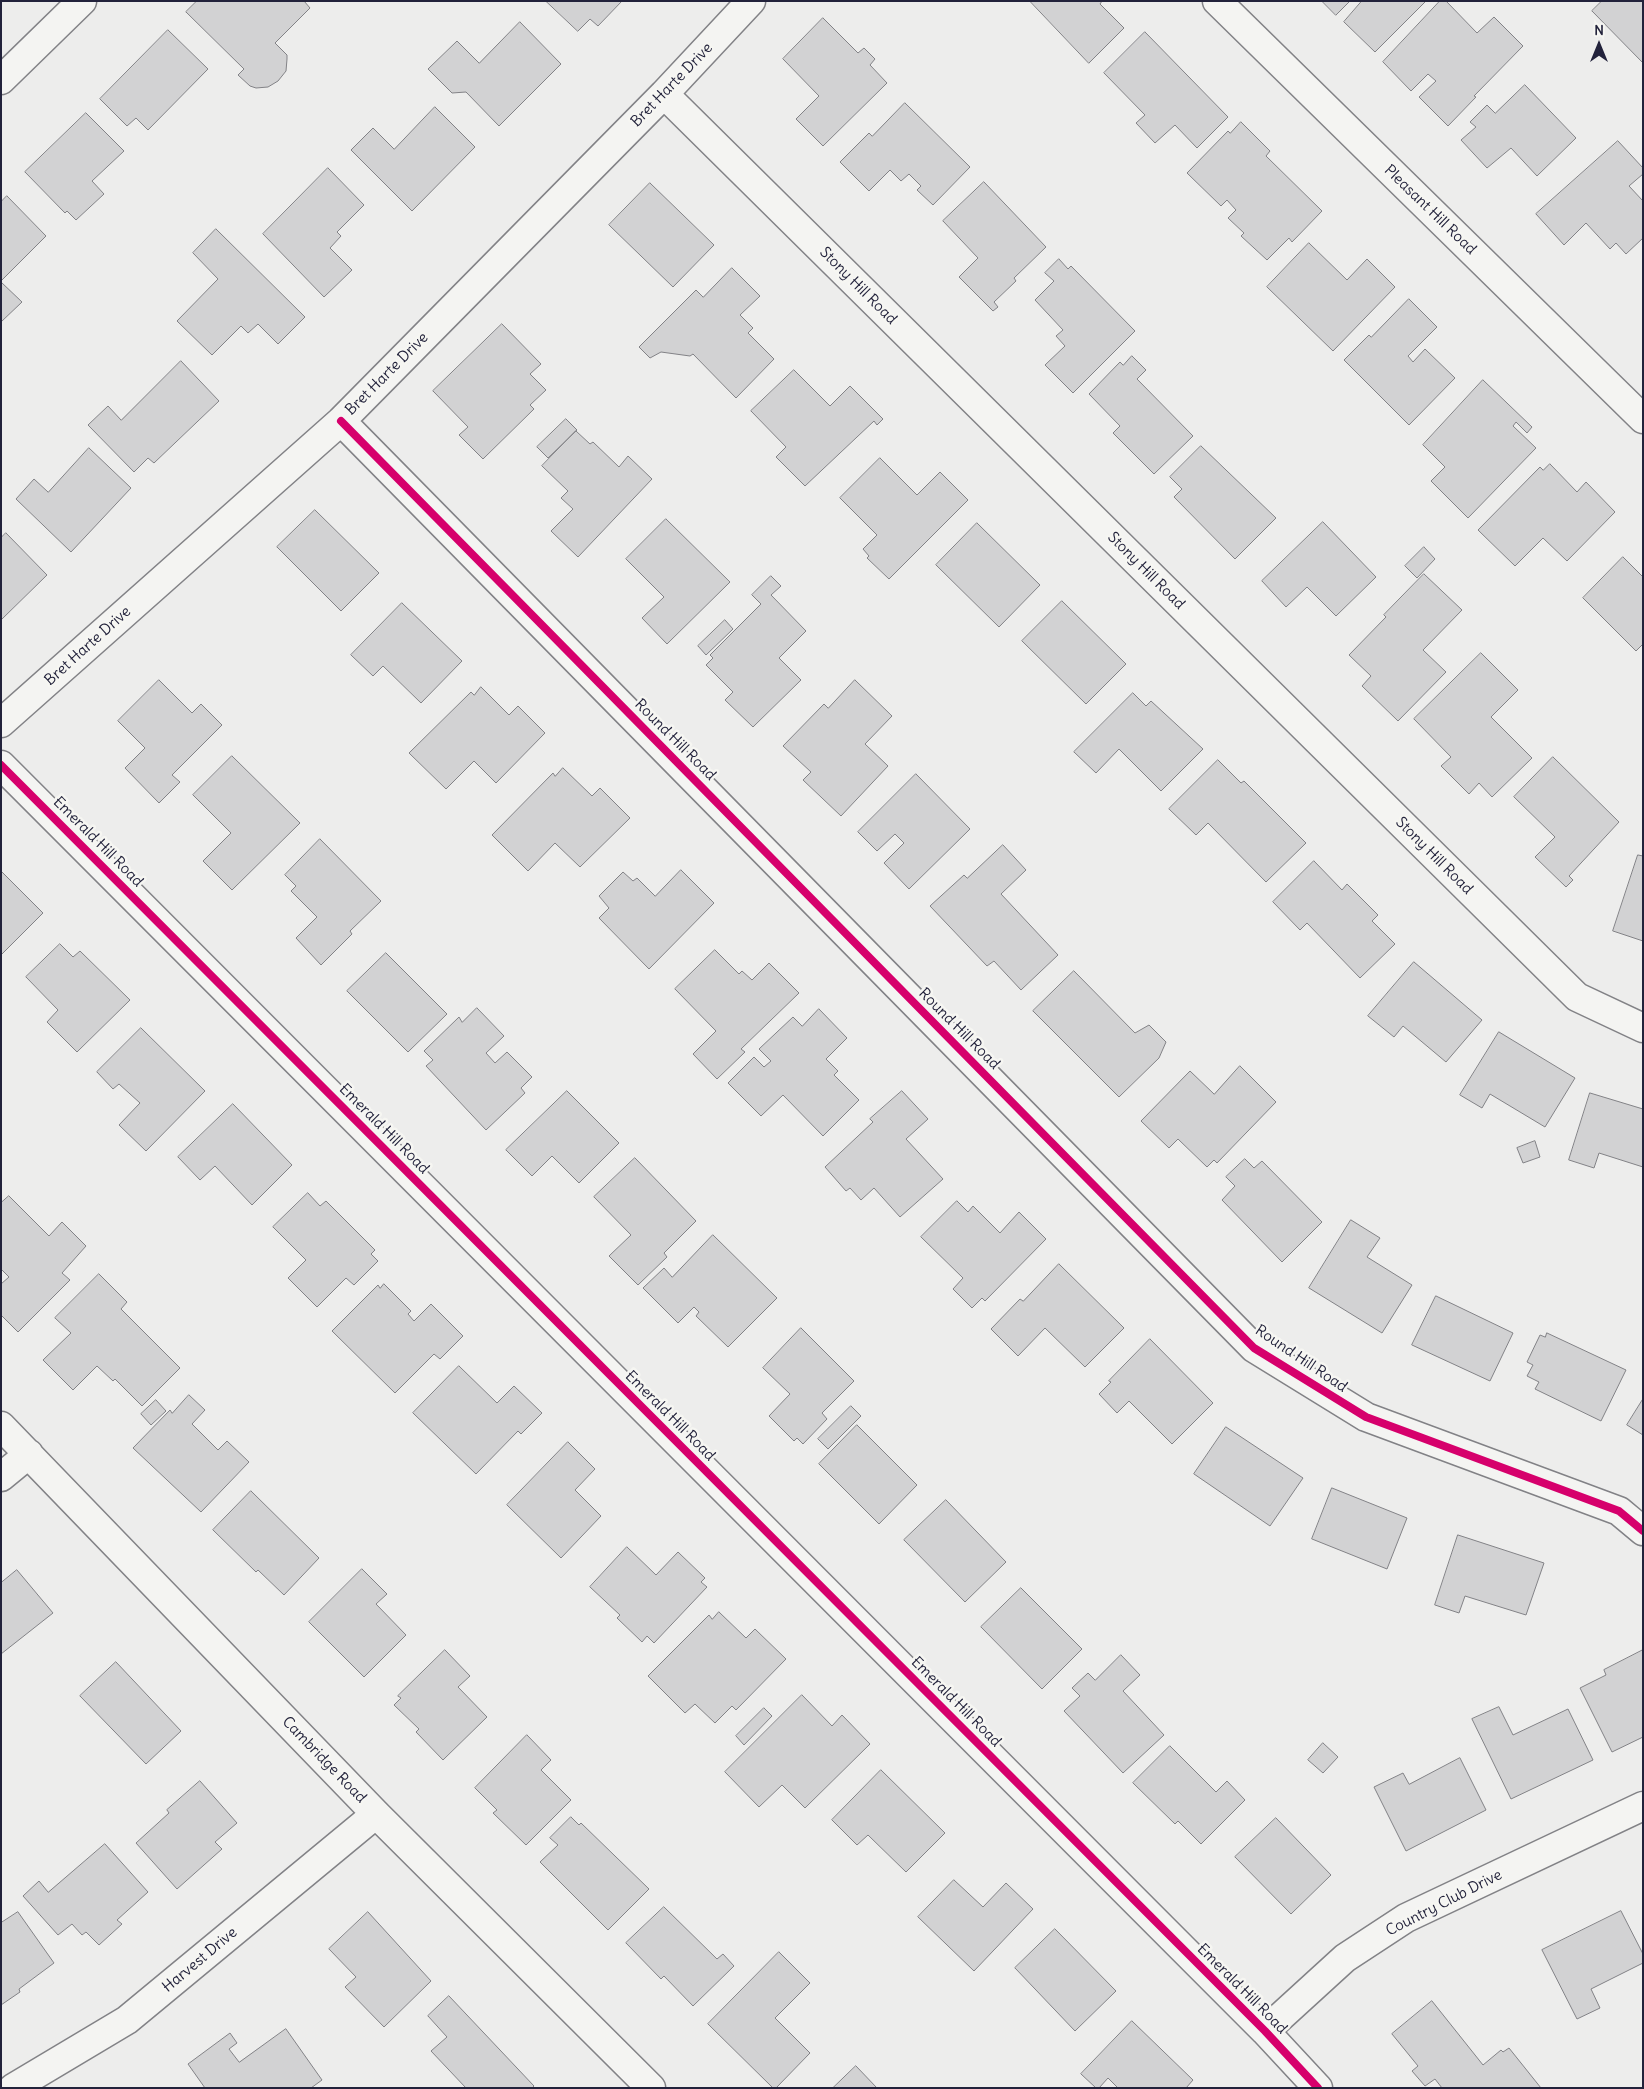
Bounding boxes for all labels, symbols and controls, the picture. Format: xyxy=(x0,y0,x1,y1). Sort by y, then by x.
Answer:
north arrow xyxy=(1574,20,1624,70)
text: N xyxy=(1594,21,1604,39)
street label: Bret Harte Drive xyxy=(627,39,717,131)
street label: Pleasant Hill Road xyxy=(1380,161,1480,259)
street label: Stony Hill Road xyxy=(816,244,900,328)
street label: Bret Harte Drive xyxy=(342,329,432,419)
street label: Stony Hill Road xyxy=(1104,529,1188,613)
street label: Bret Harte Drive xyxy=(41,603,135,689)
street label: Round Hill Road xyxy=(631,696,719,784)
street label: Emerald Hill Road xyxy=(49,793,147,891)
street label: Stony Hill Road xyxy=(1392,814,1476,898)
street label: Round Hill Road xyxy=(915,985,1003,1073)
street label: Emerald Hill Road xyxy=(335,1080,433,1178)
street label: Round Hill Road xyxy=(1251,1322,1351,1396)
street label: Emerald Hill Road xyxy=(621,1367,719,1465)
street label: Emerald Hill Road xyxy=(907,1653,1005,1751)
street label: Cambridge Road xyxy=(278,1713,370,1807)
street label: Country Club Drive xyxy=(1383,1866,1505,1940)
street label: Harvest Drive xyxy=(159,1924,241,1996)
street label: Emerald Hill Road xyxy=(1193,1940,1291,2038)

